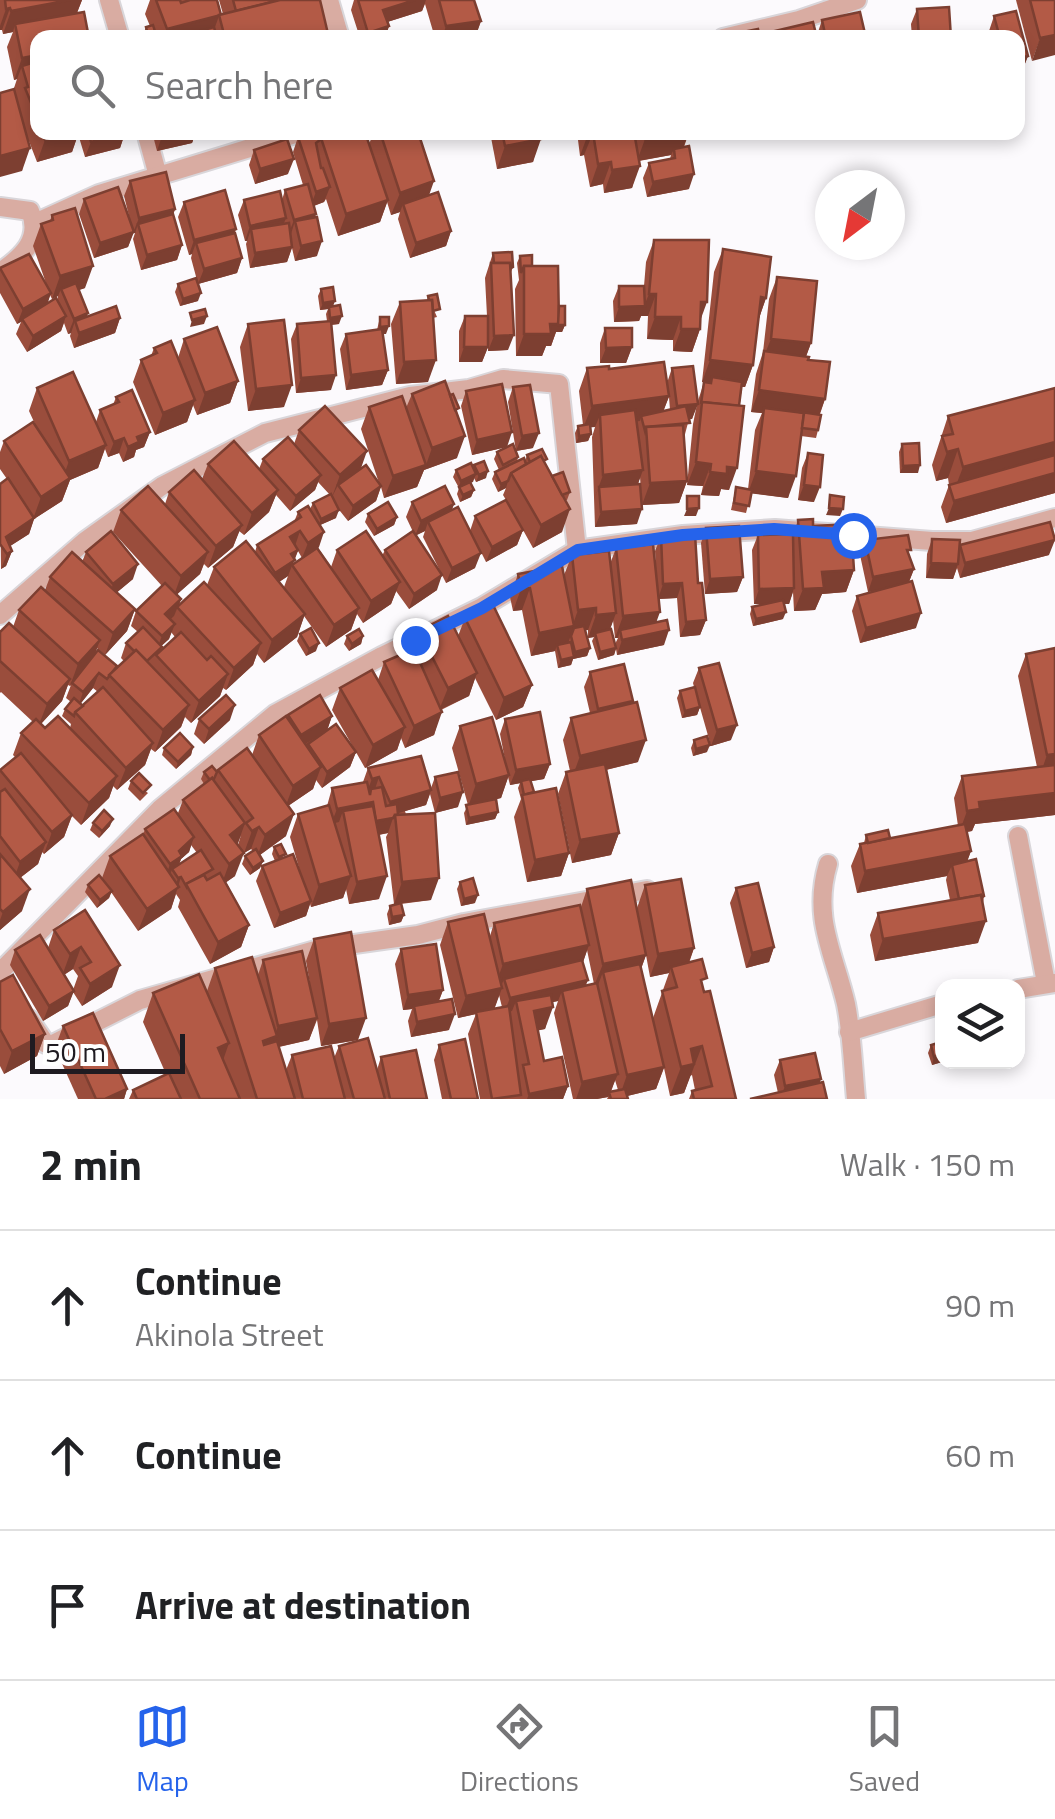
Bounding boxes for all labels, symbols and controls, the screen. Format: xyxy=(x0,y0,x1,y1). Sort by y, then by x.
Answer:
search box xyxy=(30,30,1025,140)
text: Search here xyxy=(145,56,333,114)
icon: search xyxy=(65,58,120,113)
north arrow xyxy=(815,170,905,260)
route start xyxy=(831,513,877,559)
route end xyxy=(393,618,439,664)
map controls xyxy=(935,979,1025,1069)
button: layers xyxy=(935,979,1025,1069)
scale bar xyxy=(30,1029,185,1074)
text: 50 m xyxy=(45,1030,106,1073)
text: 2 min xyxy=(40,1132,142,1196)
text: Walk · 150 m xyxy=(840,1140,1015,1188)
text: Continue xyxy=(135,1252,282,1310)
icon: ahead xyxy=(40,1278,95,1333)
text: 90 m xyxy=(945,1281,1015,1329)
text: Akinola Street xyxy=(135,1310,323,1358)
text: Continue xyxy=(135,1426,282,1484)
icon: ahead xyxy=(40,1428,95,1483)
text: 60 m xyxy=(945,1431,1015,1479)
text: Arrive at destination xyxy=(135,1576,471,1634)
icon: arrive xyxy=(40,1578,95,1633)
tab: Map xyxy=(135,1699,190,1802)
tab: Directions xyxy=(460,1699,579,1802)
tab: Saved xyxy=(849,1699,920,1802)

